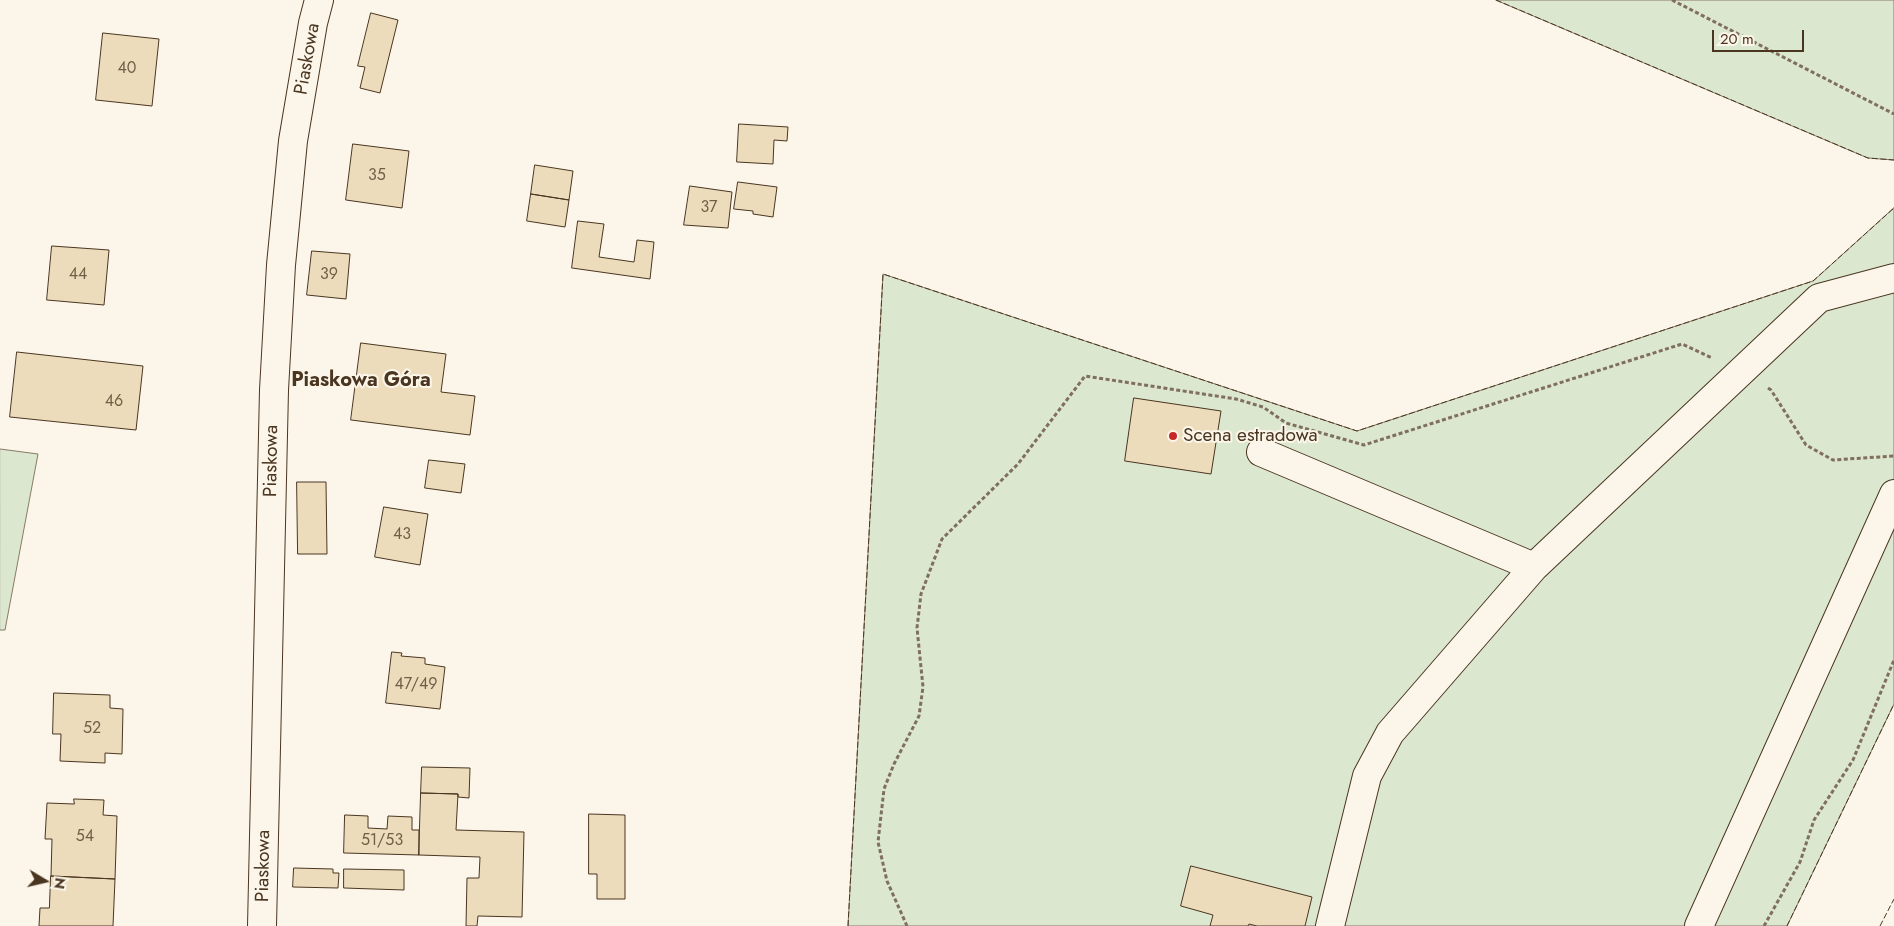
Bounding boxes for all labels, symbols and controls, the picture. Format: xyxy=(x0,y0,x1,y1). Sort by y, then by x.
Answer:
scale bar xyxy=(1714,20,1806,52)
street label: Piaskowa xyxy=(290,21,326,97)
text: 20 m xyxy=(1720,28,1754,50)
house number: 40 xyxy=(118,59,136,79)
house number: 35 xyxy=(368,166,386,186)
house number: 37 xyxy=(701,198,717,218)
house number: 44 xyxy=(69,265,87,285)
house number: 39 xyxy=(320,265,338,285)
district label: Piaskowa Góra xyxy=(291,369,431,393)
house number: 46 xyxy=(105,392,123,412)
street label: Piaskowa xyxy=(260,425,284,497)
place label: Scena estradowa xyxy=(1183,425,1318,447)
marker: Scena estradowa xyxy=(1167,430,1179,442)
house number: 43 xyxy=(393,525,411,545)
house number: 47/49 xyxy=(395,675,437,695)
house number: 52 xyxy=(83,719,101,739)
house number: 54 xyxy=(76,827,94,847)
street label: Piaskowa xyxy=(252,830,276,902)
house number: 51/53 xyxy=(361,831,403,851)
north arrow xyxy=(20,856,70,906)
text: N xyxy=(49,876,71,890)

